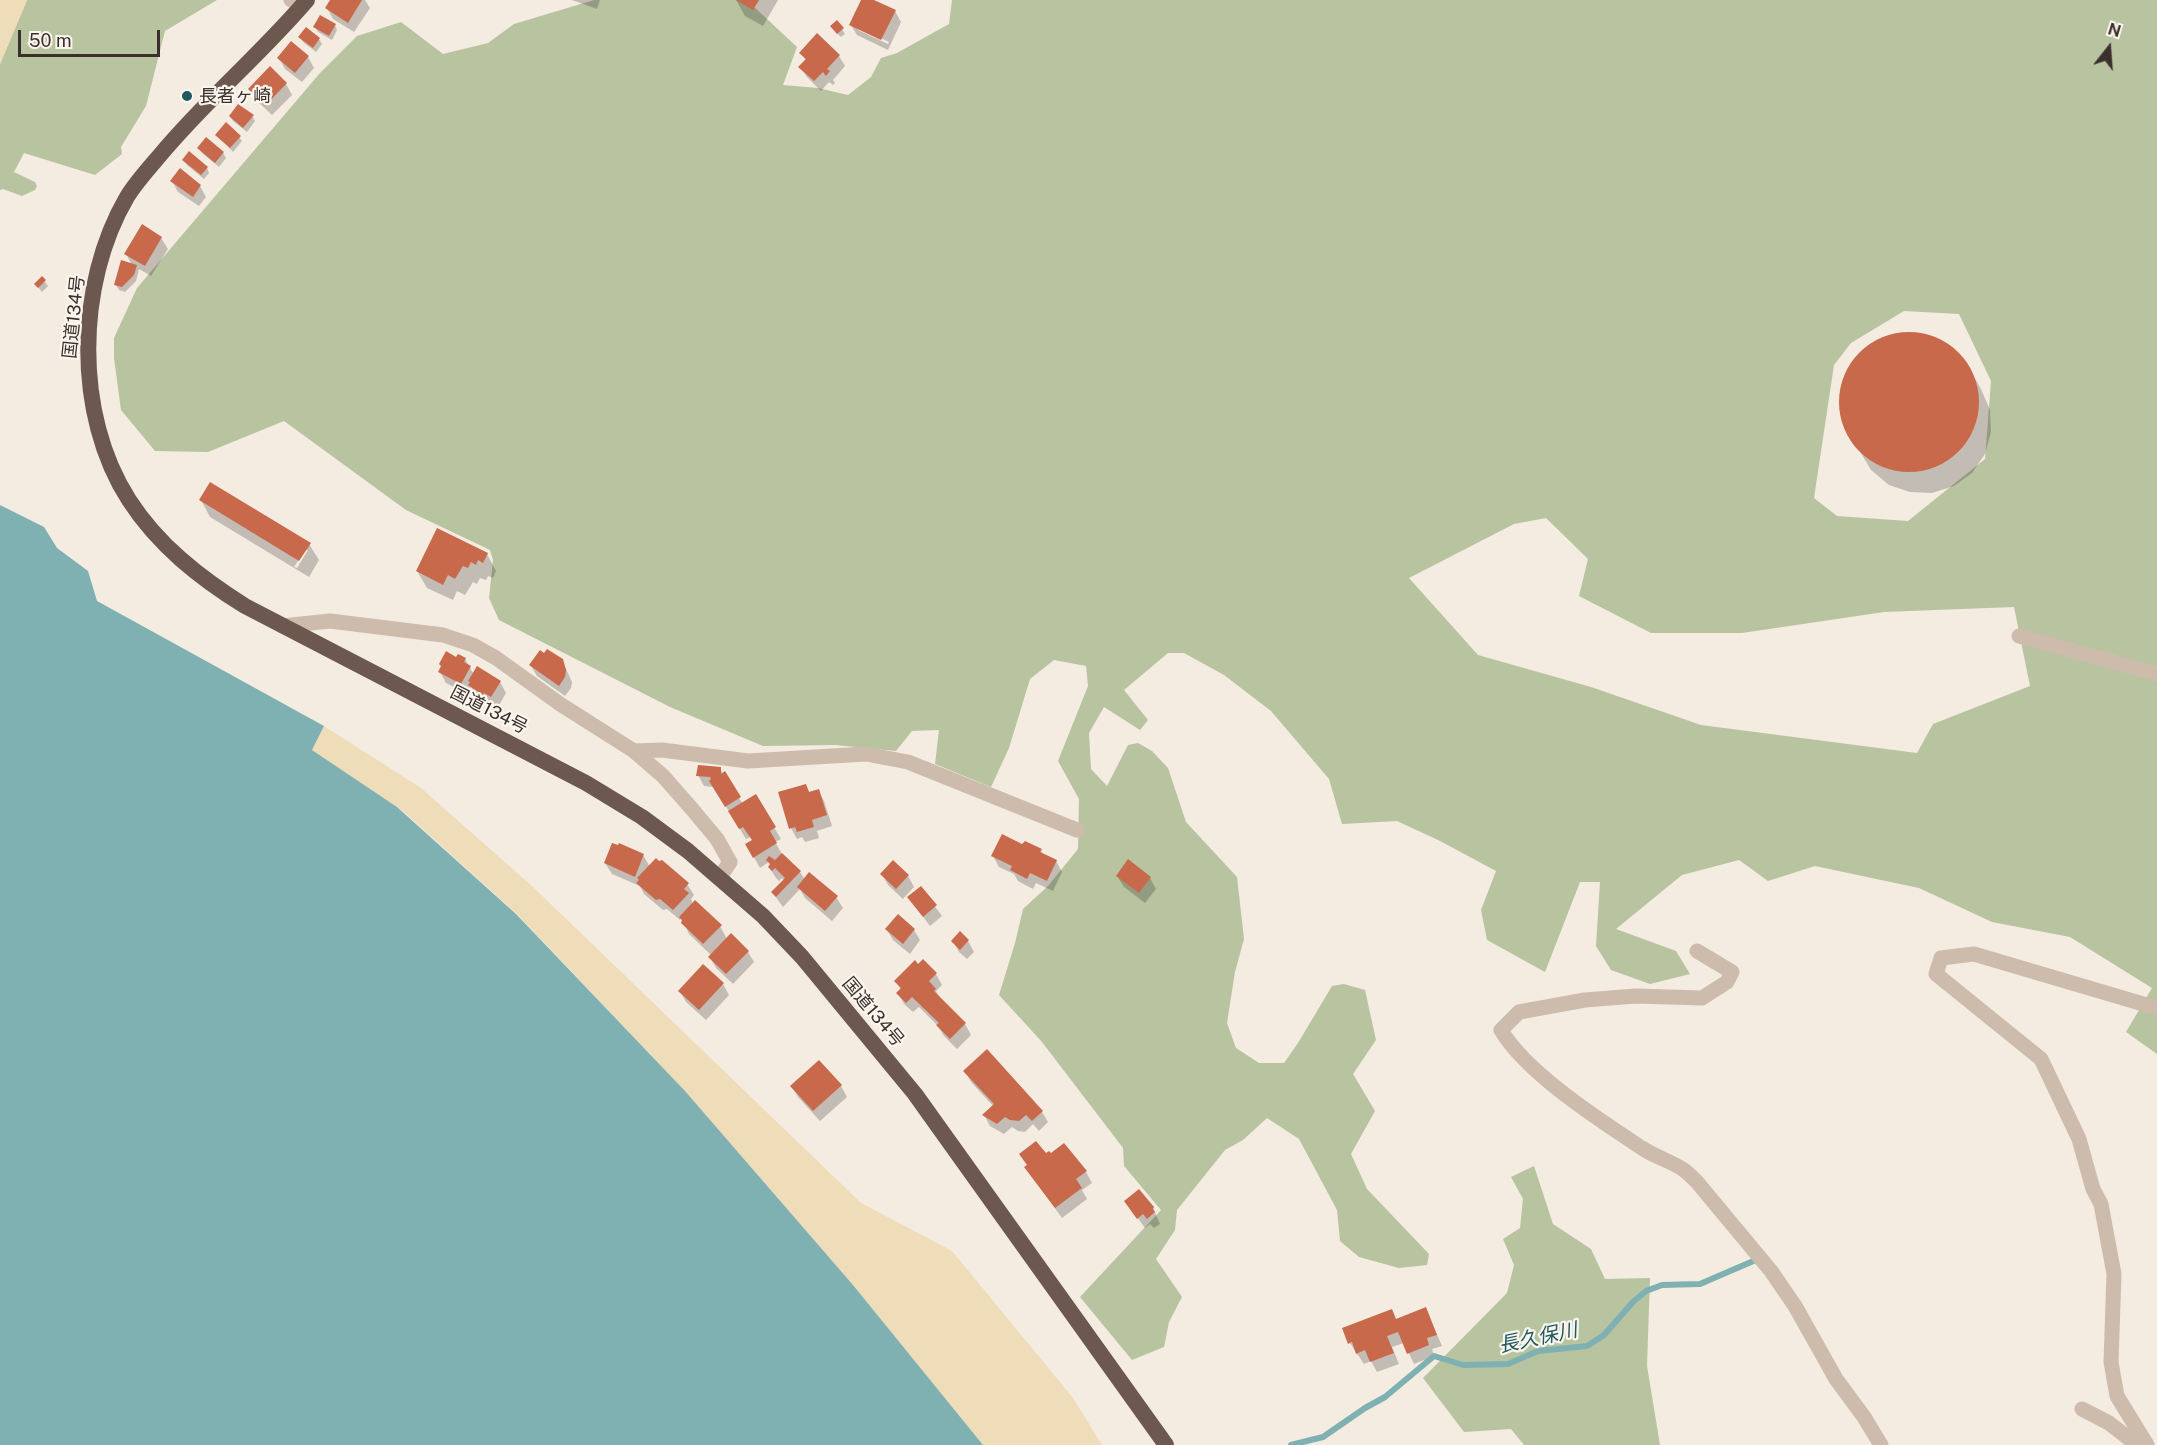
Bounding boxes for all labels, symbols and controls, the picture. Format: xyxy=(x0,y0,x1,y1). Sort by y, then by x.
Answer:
scale bar xyxy=(21,18,164,56)
north arrow xyxy=(2079,18,2139,78)
text: N xyxy=(2106,19,2123,41)
text: 50 m xyxy=(29,30,72,51)
place label: 長者ヶ崎 xyxy=(199,85,271,107)
marker: 長者ヶ崎 xyxy=(180,89,194,103)
street label: 国道134号 xyxy=(59,274,89,360)
street label: 国道134号 xyxy=(447,681,531,739)
street label: 国道134号 xyxy=(838,973,908,1051)
water label: 長久保川 xyxy=(1496,1318,1580,1358)

